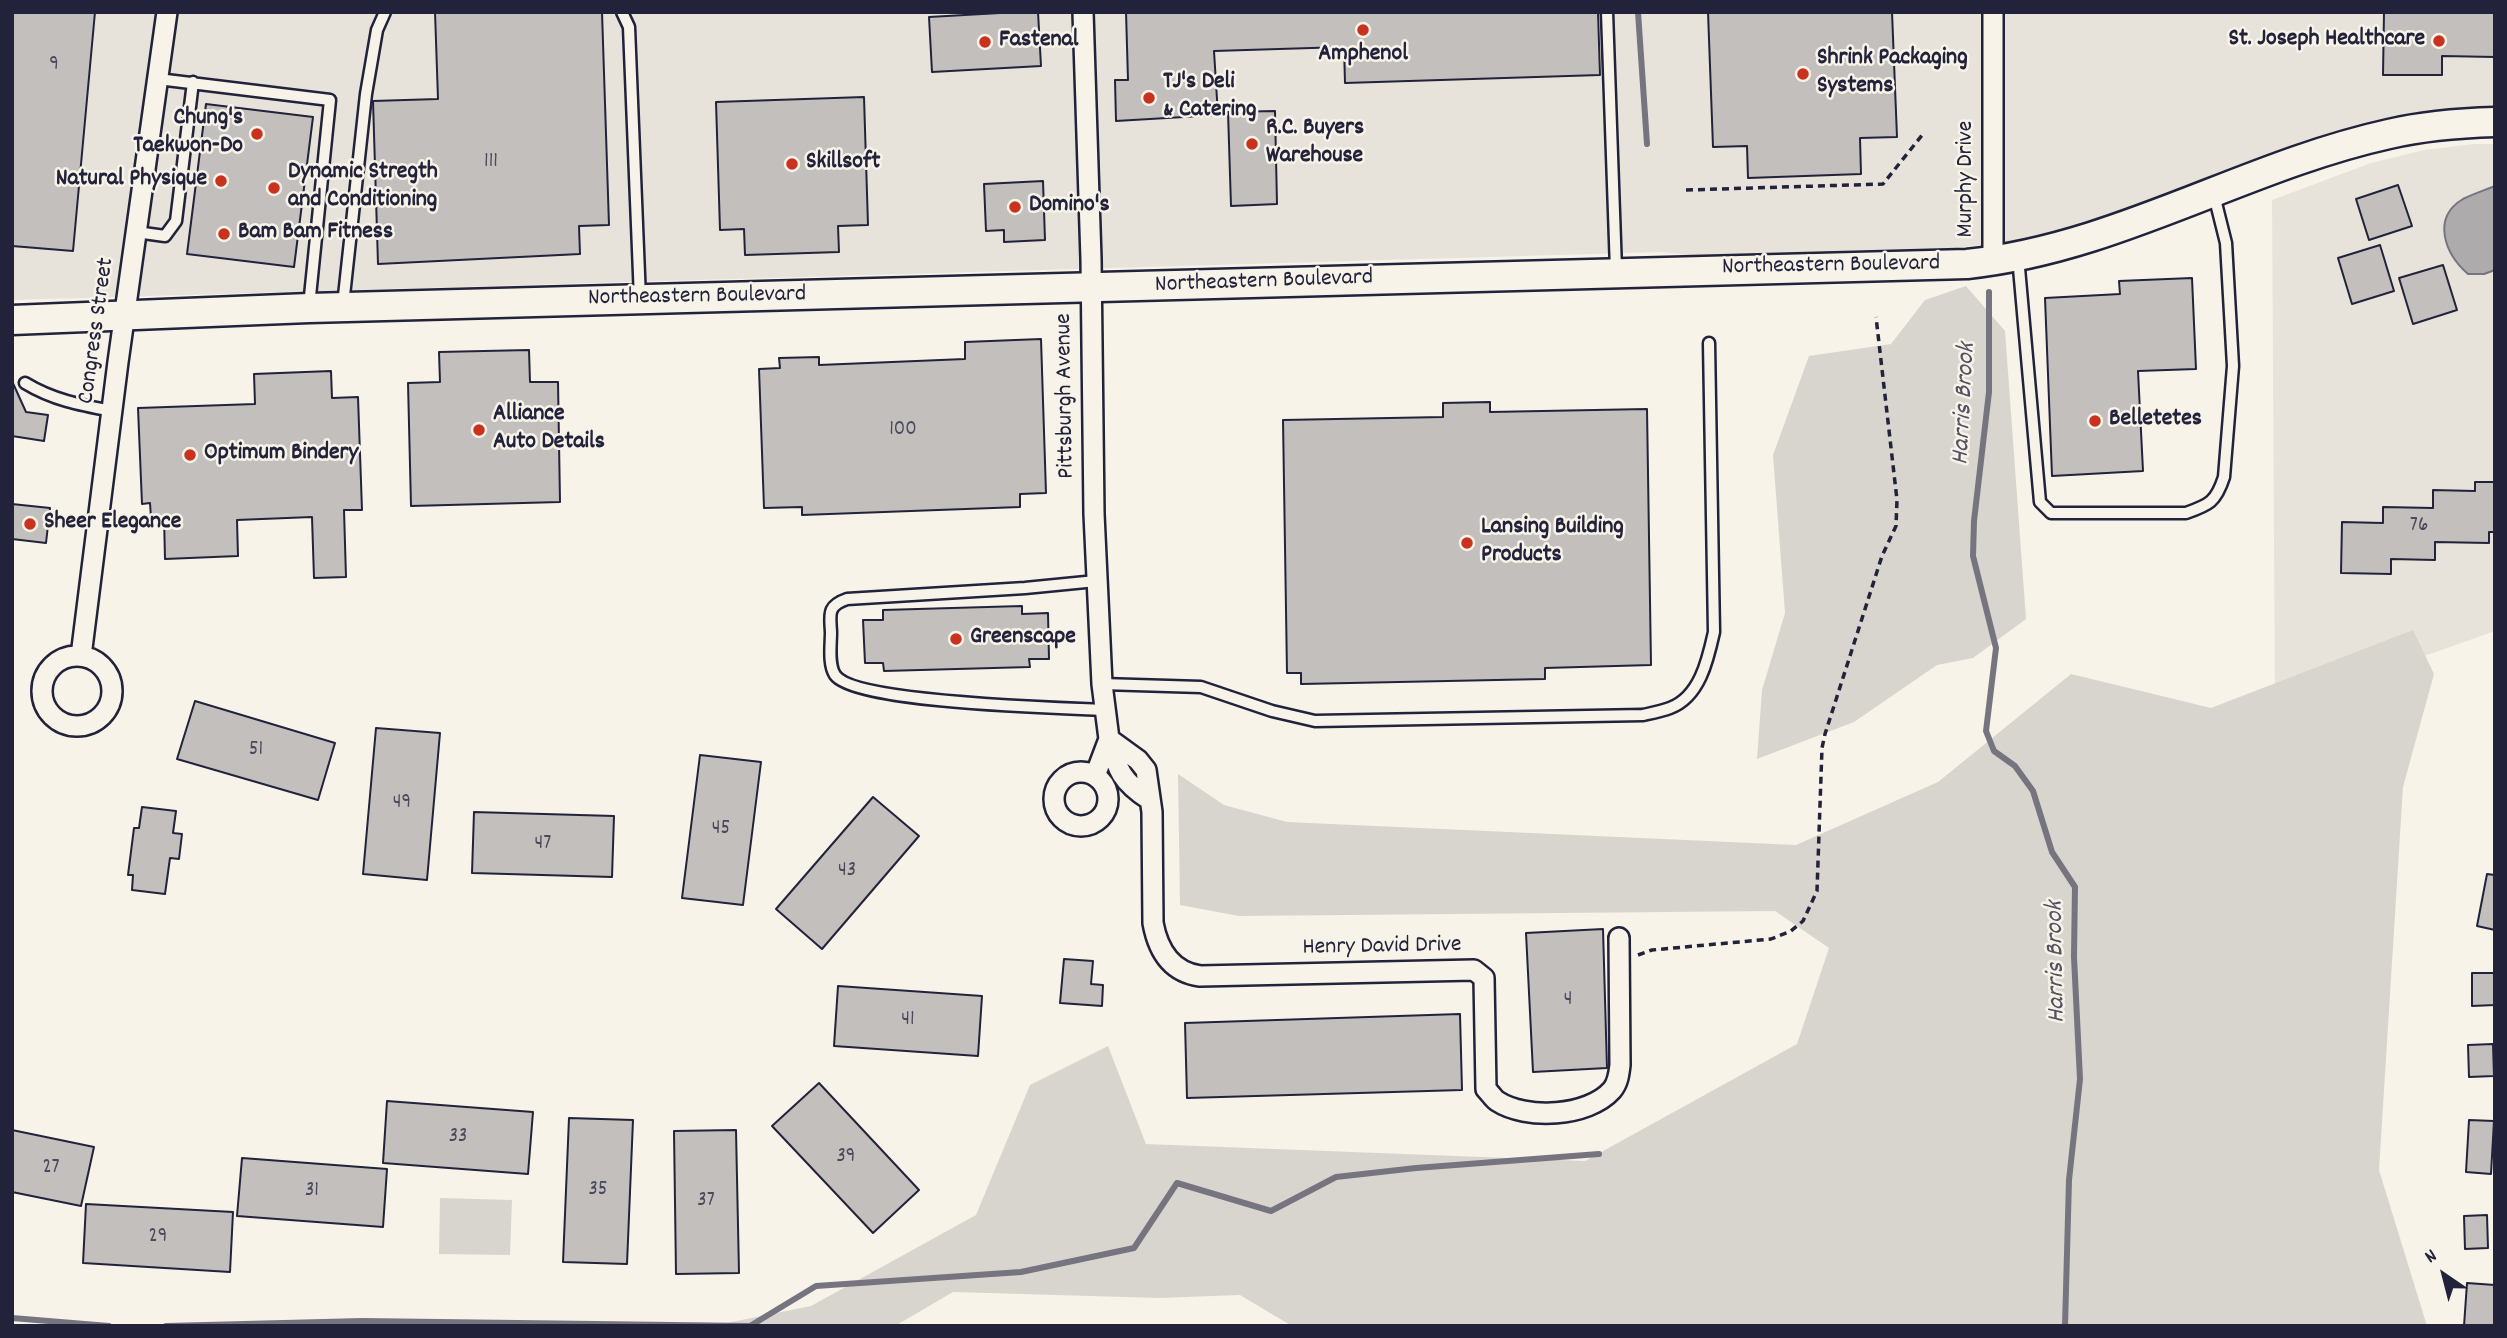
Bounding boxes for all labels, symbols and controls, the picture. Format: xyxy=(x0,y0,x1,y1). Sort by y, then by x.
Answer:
marker: Amphenol xyxy=(1355,22,1371,38)
place label: St. Joseph Healthcare xyxy=(2228,27,2425,55)
place label: Fastenal xyxy=(999,28,1079,56)
marker: St. Joseph Healthcare xyxy=(2431,33,2447,49)
marker: Fastenal xyxy=(977,34,993,50)
place label: Amphenol xyxy=(1318,42,1408,70)
place label: Shrink Packaging Systems xyxy=(1817,46,1968,102)
house number: 9 xyxy=(49,53,59,79)
marker: Shrink Packaging Systems xyxy=(1795,66,1811,82)
place label: TJ's Deli & Catering xyxy=(1163,70,1256,126)
marker: TJ's Deli & Catering xyxy=(1141,90,1157,106)
place label: Chung's Taekwon-Do xyxy=(133,106,243,162)
place label: R.C. Buyers Warehouse xyxy=(1266,116,1364,172)
street label: Murphy Drive xyxy=(1954,121,1982,237)
marker: Chung's Taekwon-Do xyxy=(249,126,265,142)
marker: R.C. Buyers Warehouse xyxy=(1244,136,1260,152)
house number: 111 xyxy=(484,150,498,176)
place label: Skillsoft xyxy=(806,150,880,178)
marker: Skillsoft xyxy=(784,156,800,172)
place label: Dynamic Stregth and Conditioning xyxy=(288,160,438,216)
place label: Natural Physique xyxy=(56,167,207,195)
marker: Natural Physique xyxy=(213,173,229,189)
marker: Dynamic Stregth and Conditioning xyxy=(266,180,282,196)
place label: Domino's xyxy=(1029,193,1110,221)
marker: Domino's xyxy=(1007,199,1023,215)
place label: Bam Bam Fitness xyxy=(238,220,393,248)
marker: Bam Bam Fitness xyxy=(216,226,232,242)
street label: Northeastern Boulevard xyxy=(1722,251,1940,283)
street label: Congress Street xyxy=(73,256,123,406)
street label: Northeastern Boulevard xyxy=(1154,265,1374,301)
street label: Northeastern Boulevard xyxy=(588,282,806,314)
street label: Pittsburgh Avenue xyxy=(1051,313,1083,479)
water label: Harris Brook xyxy=(1947,342,1985,466)
place label: Alliance Auto Details xyxy=(493,402,605,458)
place label: Belletetes xyxy=(2109,407,2202,435)
marker: Belletetes xyxy=(2087,413,2103,429)
house number: 100 xyxy=(889,418,917,444)
marker: Alliance Auto Details xyxy=(471,422,487,438)
place label: Optimum Bindery xyxy=(204,441,358,469)
marker: Optimum Bindery xyxy=(182,447,198,463)
place label: Sheer Elegance xyxy=(44,510,181,538)
house number: 76 xyxy=(2410,514,2428,540)
place label: Lansing Building Products xyxy=(1481,515,1624,571)
marker: Sheer Elegance xyxy=(22,516,38,532)
marker: Lansing Building Products xyxy=(1459,535,1475,551)
place label: Greenscape xyxy=(970,625,1076,653)
marker: Greenscape xyxy=(948,631,964,647)
house number: 51 xyxy=(249,738,263,764)
house number: 49 xyxy=(393,791,411,817)
house number: 45 xyxy=(712,817,730,843)
house number: 47 xyxy=(535,832,551,858)
house number: 43 xyxy=(838,859,856,885)
water label: Harris Brook xyxy=(2041,901,2075,1023)
street label: Henry David Drive xyxy=(1302,932,1462,964)
house number: 4 xyxy=(1564,988,1572,1014)
house number: 41 xyxy=(901,1008,915,1034)
house number: 33 xyxy=(449,1125,467,1151)
house number: 39 xyxy=(837,1145,855,1171)
house number: 27 xyxy=(42,1156,60,1182)
house number: 35 xyxy=(588,1178,608,1204)
house number: 31 xyxy=(305,1179,319,1205)
house number: 37 xyxy=(697,1189,715,1215)
house number: 29 xyxy=(149,1225,167,1251)
north arrow xyxy=(2409,1240,2479,1310)
text: N xyxy=(2420,1244,2443,1271)

